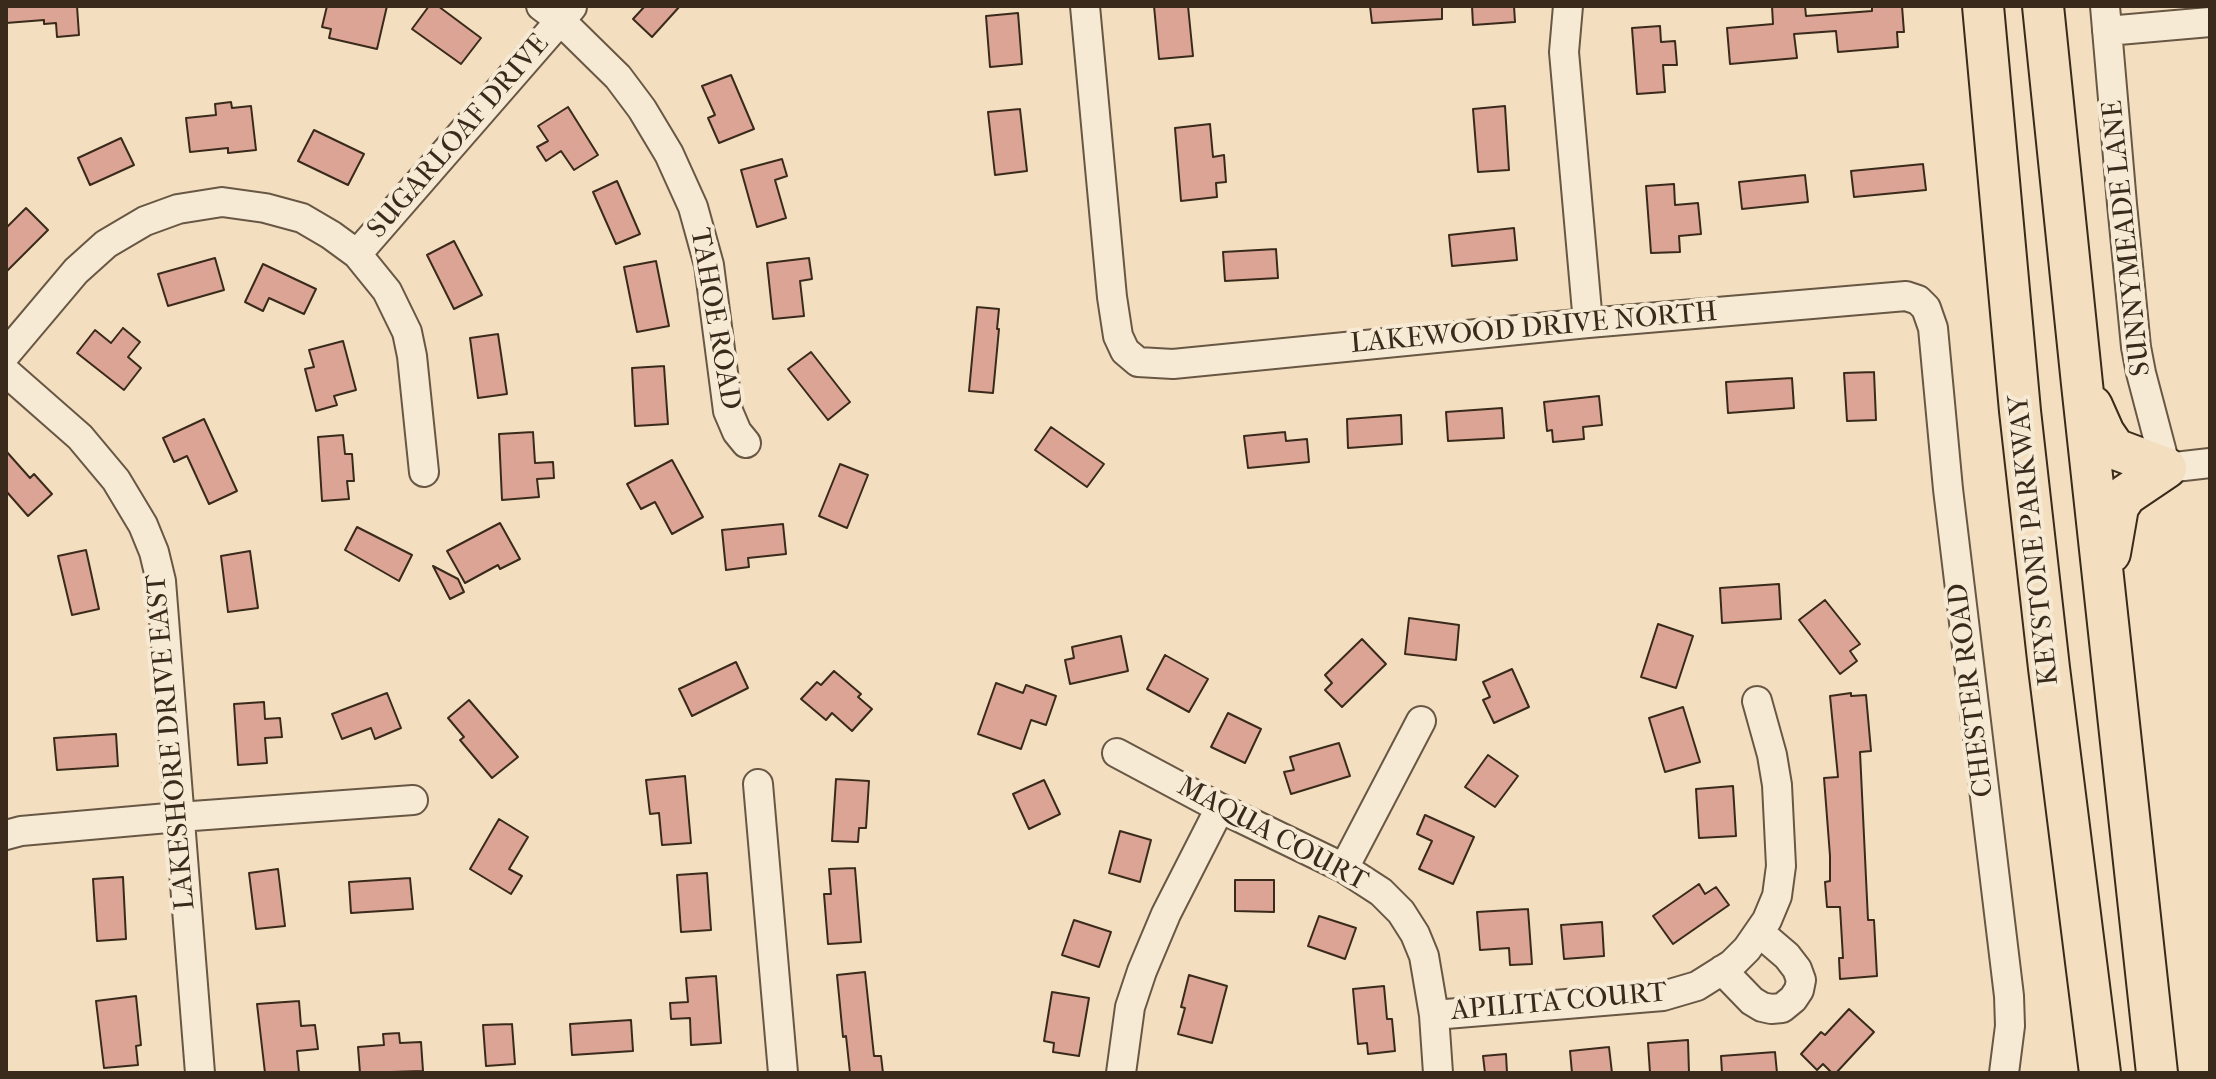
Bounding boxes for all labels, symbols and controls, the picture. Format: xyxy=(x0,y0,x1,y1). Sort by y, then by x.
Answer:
street label: SUGARLOAF DRIVE xyxy=(361,28,557,246)
street label: SUNNYMEADE LANE xyxy=(2097,98,2159,378)
street label: TAHOE ROAD xyxy=(682,226,746,412)
street label: LAKEWOOD DRIVE NORTH xyxy=(1349,296,1719,362)
street label: KEYSTONE PARKWAY xyxy=(2003,393,2067,687)
street label: LAKESHORE DRIVE EAST xyxy=(141,573,203,911)
street label: CHESTER ROAD xyxy=(1942,581,2002,799)
street label: MAQUA COURT xyxy=(1171,771,1373,899)
street label: APILITA COURT xyxy=(1450,977,1668,1029)

